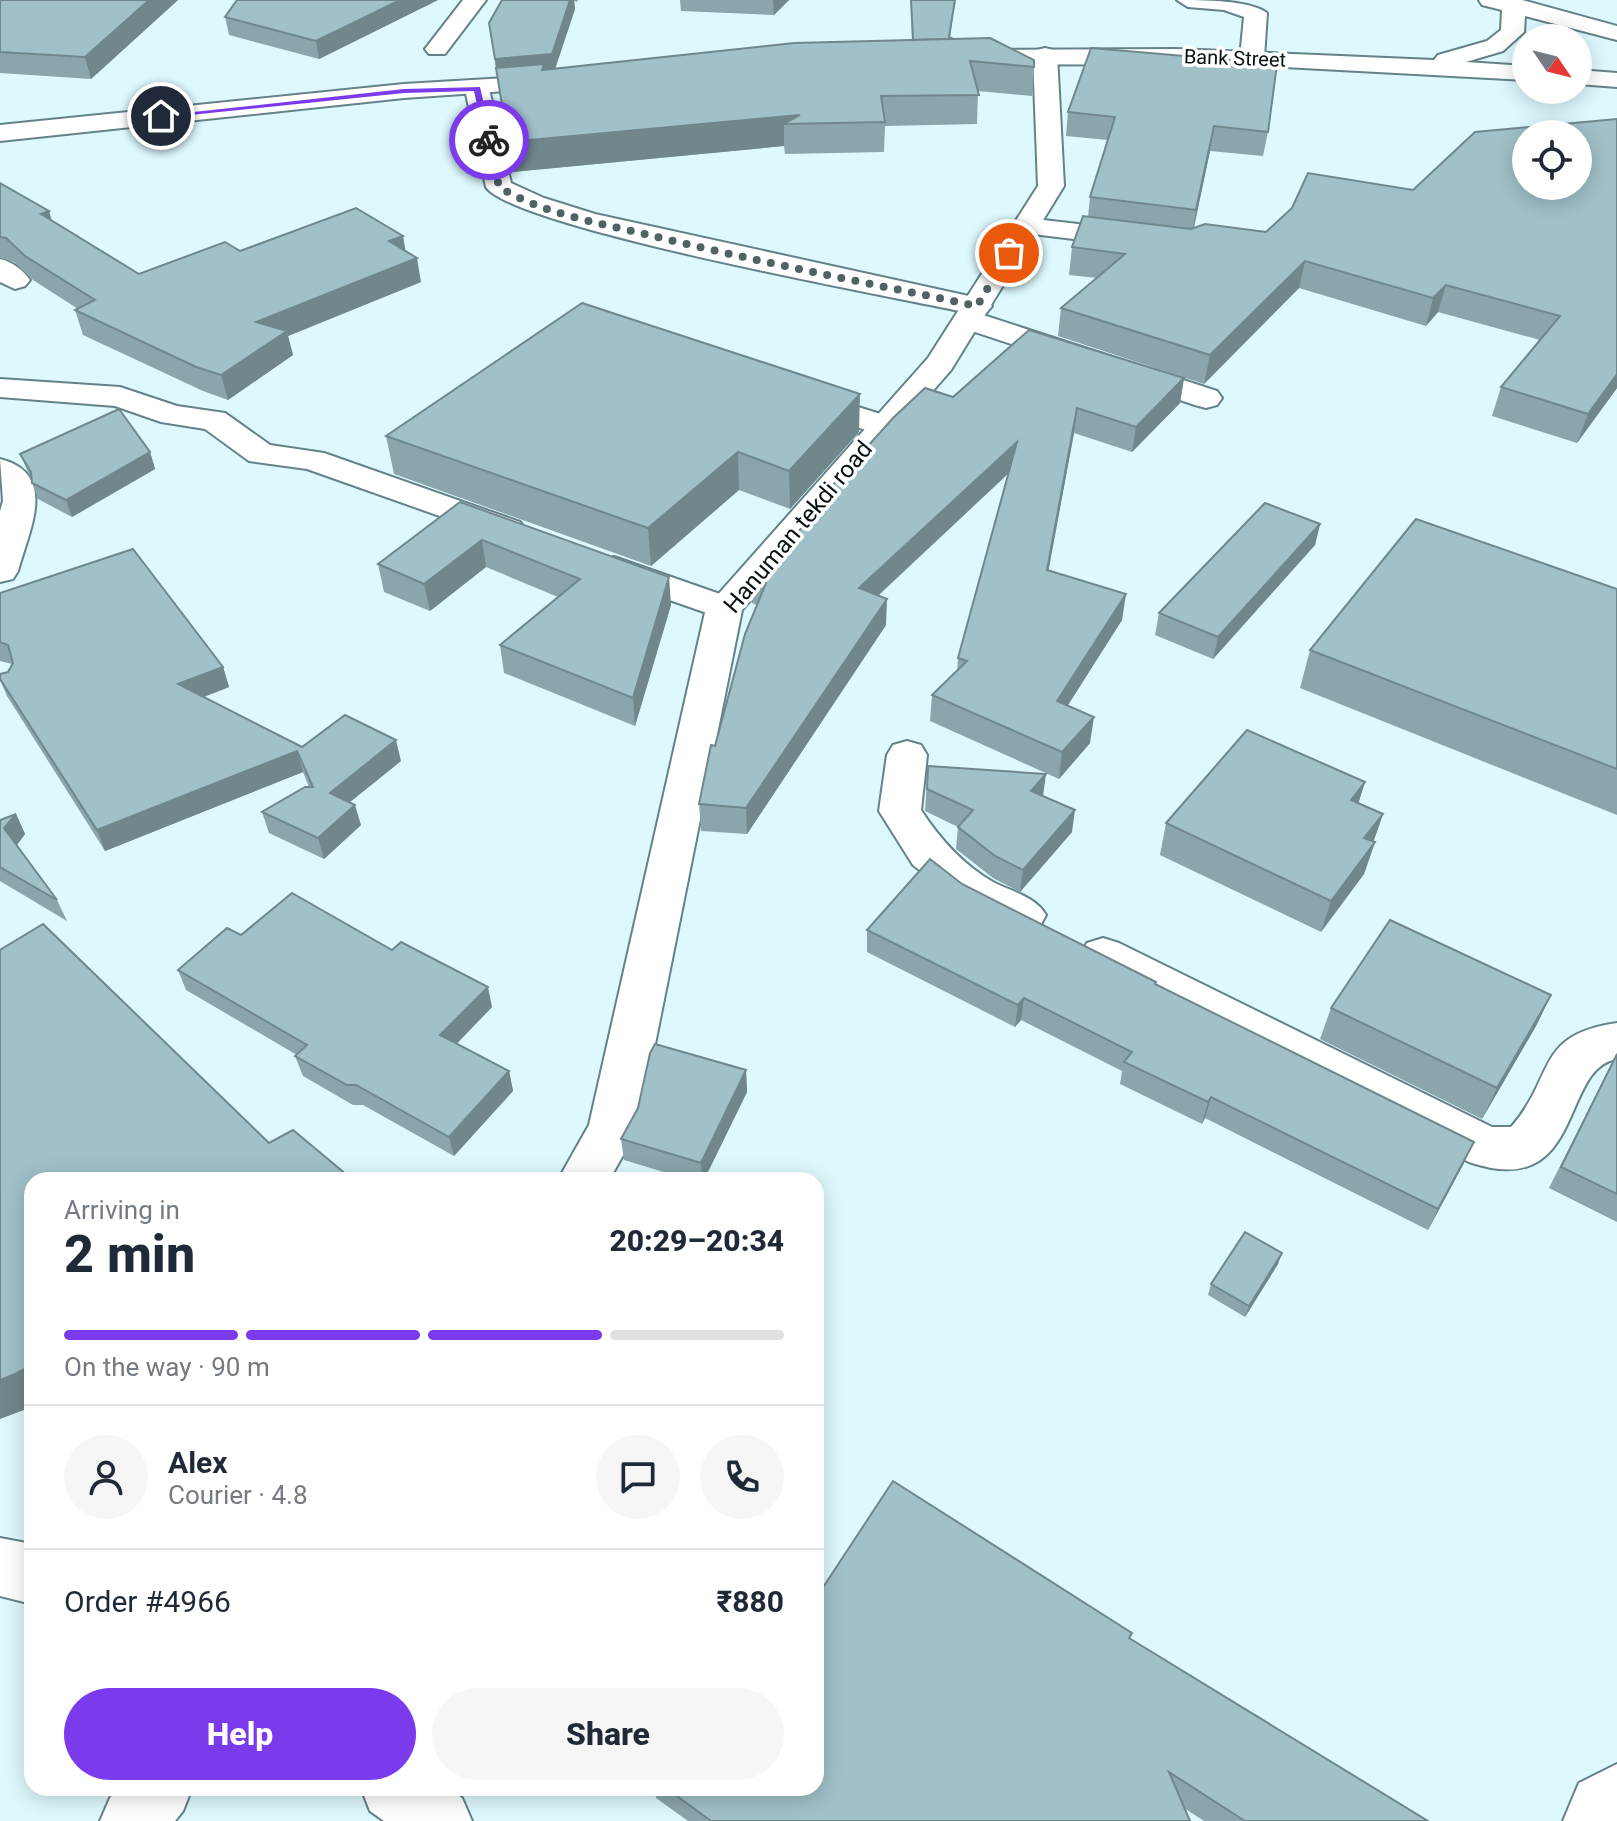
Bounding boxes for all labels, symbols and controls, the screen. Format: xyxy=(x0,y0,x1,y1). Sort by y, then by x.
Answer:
north arrow xyxy=(1512,24,1592,104)
map controls xyxy=(1512,24,1592,200)
street label: Bank Street xyxy=(1183,44,1287,72)
pin xyxy=(127,82,195,150)
icon: home xyxy=(139,94,183,138)
courier xyxy=(449,100,529,180)
icon: bike xyxy=(467,118,511,162)
button: locate xyxy=(1512,120,1592,200)
pin xyxy=(975,219,1043,287)
icon: bag xyxy=(987,231,1031,275)
street label: Hanuman tekdi road xyxy=(718,435,878,619)
text: Arriving in xyxy=(64,1195,180,1225)
text: 20:29–20:34 xyxy=(609,1223,784,1258)
text: 2 min xyxy=(64,1224,195,1285)
text: On the way · 90 m xyxy=(64,1352,270,1382)
button: person xyxy=(64,1435,148,1519)
button: chat xyxy=(596,1435,680,1519)
button: phone xyxy=(700,1435,784,1519)
text: Alex xyxy=(168,1445,228,1480)
text: Courier · 4.8 xyxy=(168,1480,308,1510)
text: Order #4966 xyxy=(64,1584,231,1619)
text: ₹880 xyxy=(717,1584,784,1619)
button: Help xyxy=(64,1688,416,1780)
button: Share xyxy=(432,1688,784,1780)

